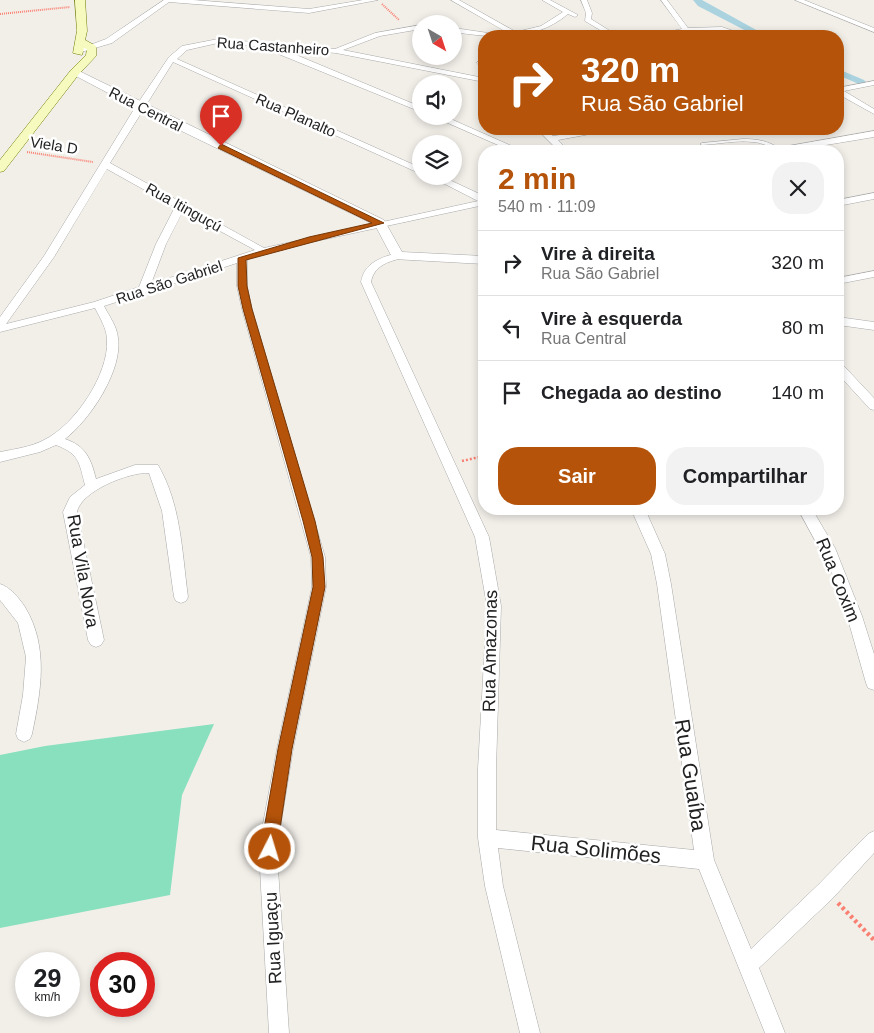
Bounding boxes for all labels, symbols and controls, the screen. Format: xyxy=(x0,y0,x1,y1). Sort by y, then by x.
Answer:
north arrow xyxy=(412,15,462,65)
map controls xyxy=(412,15,462,185)
street label: Rua Castanheiro xyxy=(216,34,330,58)
icon: right xyxy=(498,50,563,115)
text: 320 m xyxy=(581,50,680,89)
button: sound xyxy=(412,75,462,125)
street label: Rua Central xyxy=(106,83,186,135)
street label: Rua Planalto xyxy=(253,90,339,140)
text: Rua São Gabriel xyxy=(581,91,744,116)
pin xyxy=(200,95,242,146)
icon: arrive xyxy=(207,102,235,130)
street label: Viela D xyxy=(29,133,79,157)
button: layers xyxy=(412,135,462,185)
text: 2 min xyxy=(498,162,576,195)
button: close xyxy=(772,162,824,214)
street label: Rua Itinguçú xyxy=(143,179,225,235)
text: 540 m · 11:09 xyxy=(498,198,596,215)
text: Vire à direita xyxy=(541,243,655,264)
icon: right xyxy=(498,249,526,277)
text: 320 m xyxy=(771,252,824,273)
street label: Rua São Gabriel xyxy=(114,257,224,307)
text: Rua São Gabriel xyxy=(541,265,659,282)
text: Vire à esquerda xyxy=(541,308,682,329)
icon: left xyxy=(498,314,526,342)
text: 80 m xyxy=(782,317,824,338)
text: Rua Central xyxy=(541,330,626,347)
icon: arrive xyxy=(498,379,526,407)
text: Chegada ao destino xyxy=(541,382,722,403)
text: 140 m xyxy=(771,382,824,403)
button: Sair xyxy=(498,447,656,505)
button: Compartilhar xyxy=(666,447,824,505)
street label: Rua Vila Nova xyxy=(63,513,103,630)
street label: Rua Coxim xyxy=(812,535,864,625)
street label: Rua Amazonas xyxy=(479,590,501,712)
street label: Rua Guaíba xyxy=(671,717,711,833)
position arrow xyxy=(243,822,295,874)
street label: Rua Solimões xyxy=(530,831,662,867)
street label: Rua Iguaçu xyxy=(261,892,285,984)
speed limit sign: 30 xyxy=(90,952,155,1017)
text: 29 xyxy=(34,964,61,992)
text: km/h xyxy=(34,990,61,1004)

